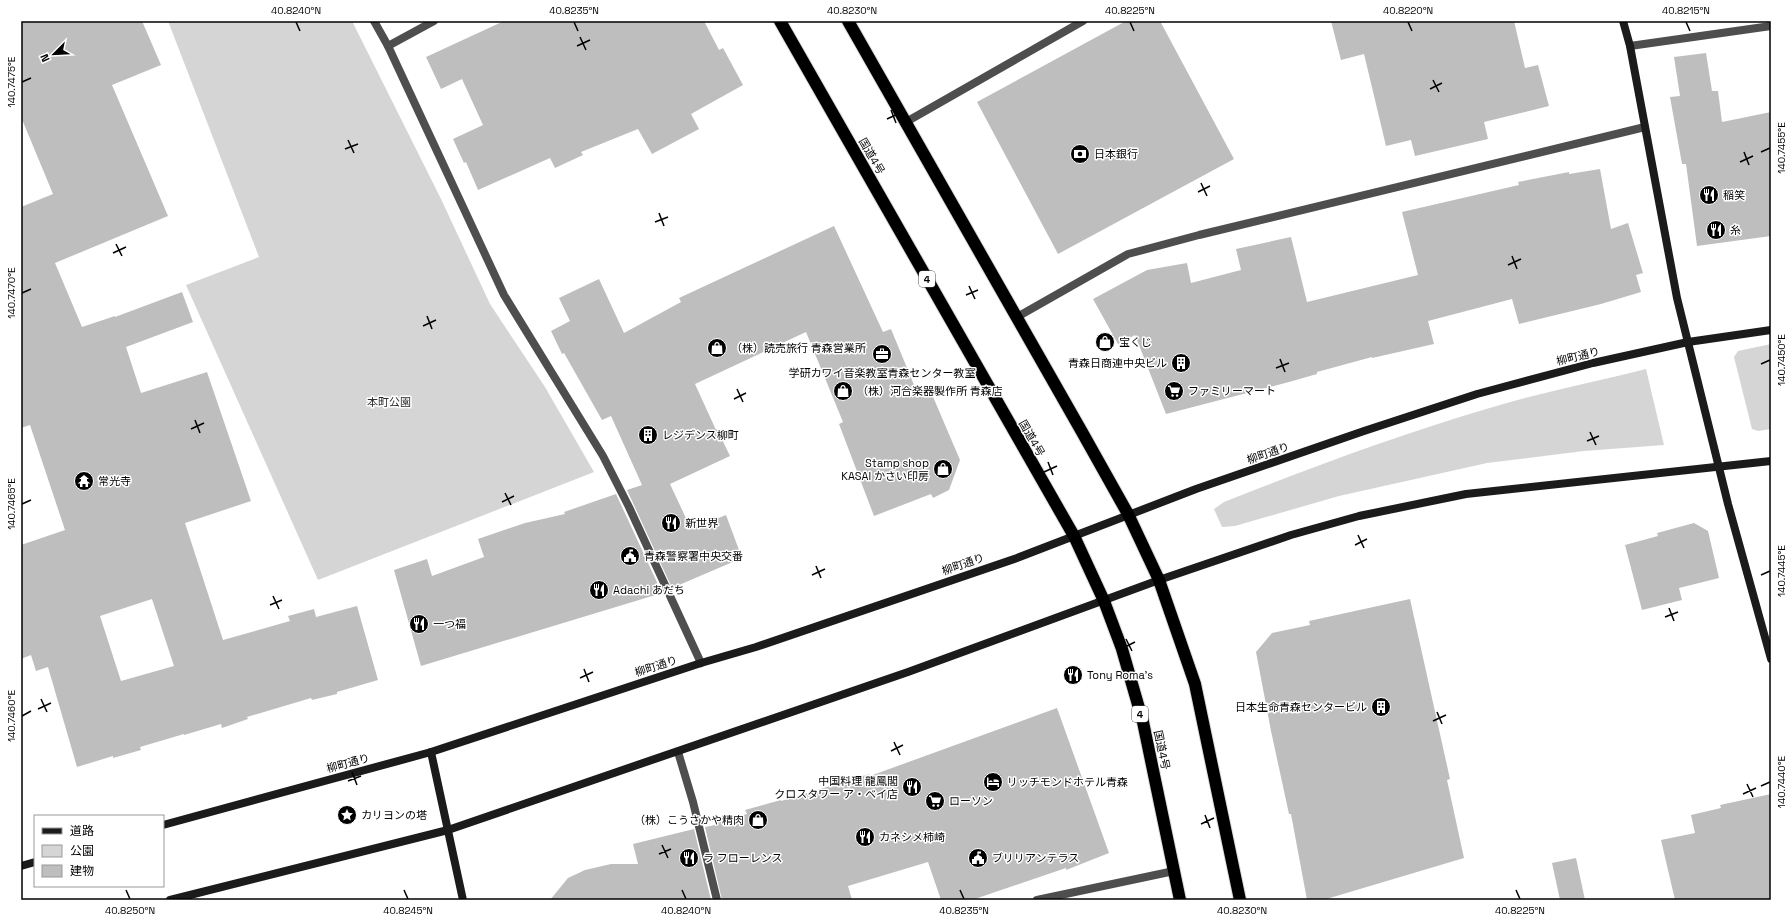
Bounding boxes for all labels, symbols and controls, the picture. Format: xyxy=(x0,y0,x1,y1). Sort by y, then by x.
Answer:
text: 40.8240°N xyxy=(271,4,321,17)
text: 40.8235°N xyxy=(549,4,599,17)
text: 40.8230°N xyxy=(827,4,877,17)
text: 40.8225°N xyxy=(1105,4,1155,17)
text: 40.8220°N xyxy=(1383,4,1433,17)
text: 40.8215°N xyxy=(1662,4,1710,17)
north arrow xyxy=(34,34,74,74)
text: N xyxy=(37,52,53,64)
text: 140.7475°E xyxy=(5,56,18,107)
text: 140.7455°E xyxy=(1775,122,1788,174)
street label: 国道4号 xyxy=(856,135,888,177)
bank icon: 日本銀行 xyxy=(1069,143,1091,165)
place label: 日本銀行 xyxy=(1094,147,1138,161)
restaurant icon: 稲笑 xyxy=(1698,184,1720,206)
place label: 稲笑 xyxy=(1723,188,1745,202)
restaurant icon: 糸 xyxy=(1705,219,1727,241)
place label: 糸 xyxy=(1730,223,1741,237)
text: 140.7470°E xyxy=(5,267,18,319)
road number: 4 xyxy=(919,271,935,287)
shop icon: 宝くじ xyxy=(1094,331,1116,353)
text: 140.7450°E xyxy=(1775,334,1788,386)
place label: 宝くじ xyxy=(1119,335,1152,349)
shop icon: （株）読売旅行 青森営業所 xyxy=(706,337,728,359)
place label: （株）読売旅行 青森営業所 xyxy=(731,341,867,355)
office icon: 学研カワイ音楽教室青森センター教室 xyxy=(871,343,893,365)
street label: 柳町通り xyxy=(1555,344,1601,368)
building icon: 青森日商連中央ビル xyxy=(1170,352,1192,374)
place label: 青森日商連中央ビル xyxy=(1068,356,1167,370)
place label: 学研カワイ音楽教室青森センター教室 xyxy=(789,366,976,380)
shop icon: （株）河合楽器製作所 青森店 xyxy=(832,380,854,402)
supermarket icon: ファミリーマート xyxy=(1163,380,1185,402)
place label: （株）河合楽器製作所 青森店 xyxy=(857,384,1003,398)
place label: ファミリーマート xyxy=(1188,384,1276,398)
park label: 本町公園 xyxy=(367,395,411,409)
street label: 国道4号 xyxy=(1016,417,1048,459)
building icon: レジデンス柳町 xyxy=(637,424,659,446)
place label: レジデンス柳町 xyxy=(662,428,739,442)
street label: 柳町通り xyxy=(1245,439,1291,467)
place label: Stamp shop KASAI かさい印房 xyxy=(841,456,929,483)
shop icon: Stamp shop KASAI かさい印房 xyxy=(932,458,954,480)
temple icon: 常光寺 xyxy=(73,470,95,492)
place label: 常光寺 xyxy=(98,474,131,488)
text: 140.7465°E xyxy=(5,478,18,530)
restaurant icon: 新世界 xyxy=(660,512,682,534)
place label: 新世界 xyxy=(685,516,719,530)
public building icon: 青森警察署中央交番 xyxy=(619,545,641,567)
text: 140.7445°E xyxy=(1775,545,1788,597)
place label: 青森警察署中央交番 xyxy=(644,549,743,563)
street label: 柳町通り xyxy=(940,550,986,578)
restaurant icon: Adachi あだち xyxy=(588,579,610,601)
place label: Adachi あだち xyxy=(613,583,685,597)
restaurant icon: 一つ福 xyxy=(408,613,430,635)
place label: 一つ福 xyxy=(433,617,466,631)
street label: 柳町通り xyxy=(633,653,679,679)
restaurant icon: Tony Roma's xyxy=(1062,664,1084,686)
place label: Tony Roma's xyxy=(1087,668,1153,682)
text: 140.7460°E xyxy=(5,690,18,742)
building icon: 日本生命青森センタービル xyxy=(1370,696,1392,718)
place label: 日本生命青森センタービル xyxy=(1235,700,1367,714)
road number: 4 xyxy=(1132,706,1148,722)
street label: 国道4号 xyxy=(1151,729,1173,771)
street label: 柳町通り xyxy=(325,751,371,775)
text: 140.7440°E xyxy=(1775,756,1788,808)
hotel icon: リッチモンドホテル青森 xyxy=(982,771,1004,793)
place label: 中国料理 龍鳳閣 クロスタワー ア・ベイ店 xyxy=(774,774,898,801)
place label: リッチモンドホテル青森 xyxy=(1007,775,1128,789)
restaurant icon: 中国料理 龍鳳閣 クロスタワー ア・ベイ店 xyxy=(901,776,923,798)
supermarket icon: ローソン xyxy=(924,790,946,812)
place label: ローソン xyxy=(949,794,993,808)
place icon: カリヨンの塔 xyxy=(336,804,358,826)
place label: カリヨンの塔 xyxy=(361,808,427,822)
shop icon: （株）こうさかや精肉 xyxy=(747,809,769,831)
place label: （株）こうさかや精肉 xyxy=(634,813,744,827)
legend xyxy=(34,815,164,887)
text: 道路 xyxy=(70,823,94,839)
restaurant icon: カネシメ柿崎 xyxy=(854,826,876,848)
place label: カネシメ柿崎 xyxy=(879,830,945,844)
text: 公園 xyxy=(70,843,94,859)
restaurant icon: ラ フローレンス xyxy=(678,847,700,869)
public building icon: ブリリアンテラス xyxy=(967,847,989,869)
place label: ラ フローレンス xyxy=(703,851,783,865)
place label: ブリリアンテラス xyxy=(992,851,1079,865)
text: 建物 xyxy=(70,863,94,879)
text: 40.8250°N xyxy=(105,904,155,917)
text: 40.8245°N xyxy=(383,904,433,917)
text: 40.8240°N xyxy=(661,904,711,917)
text: 40.8235°N xyxy=(939,904,989,917)
text: 40.8230°N xyxy=(1217,904,1267,917)
text: 40.8225°N xyxy=(1495,904,1545,917)

